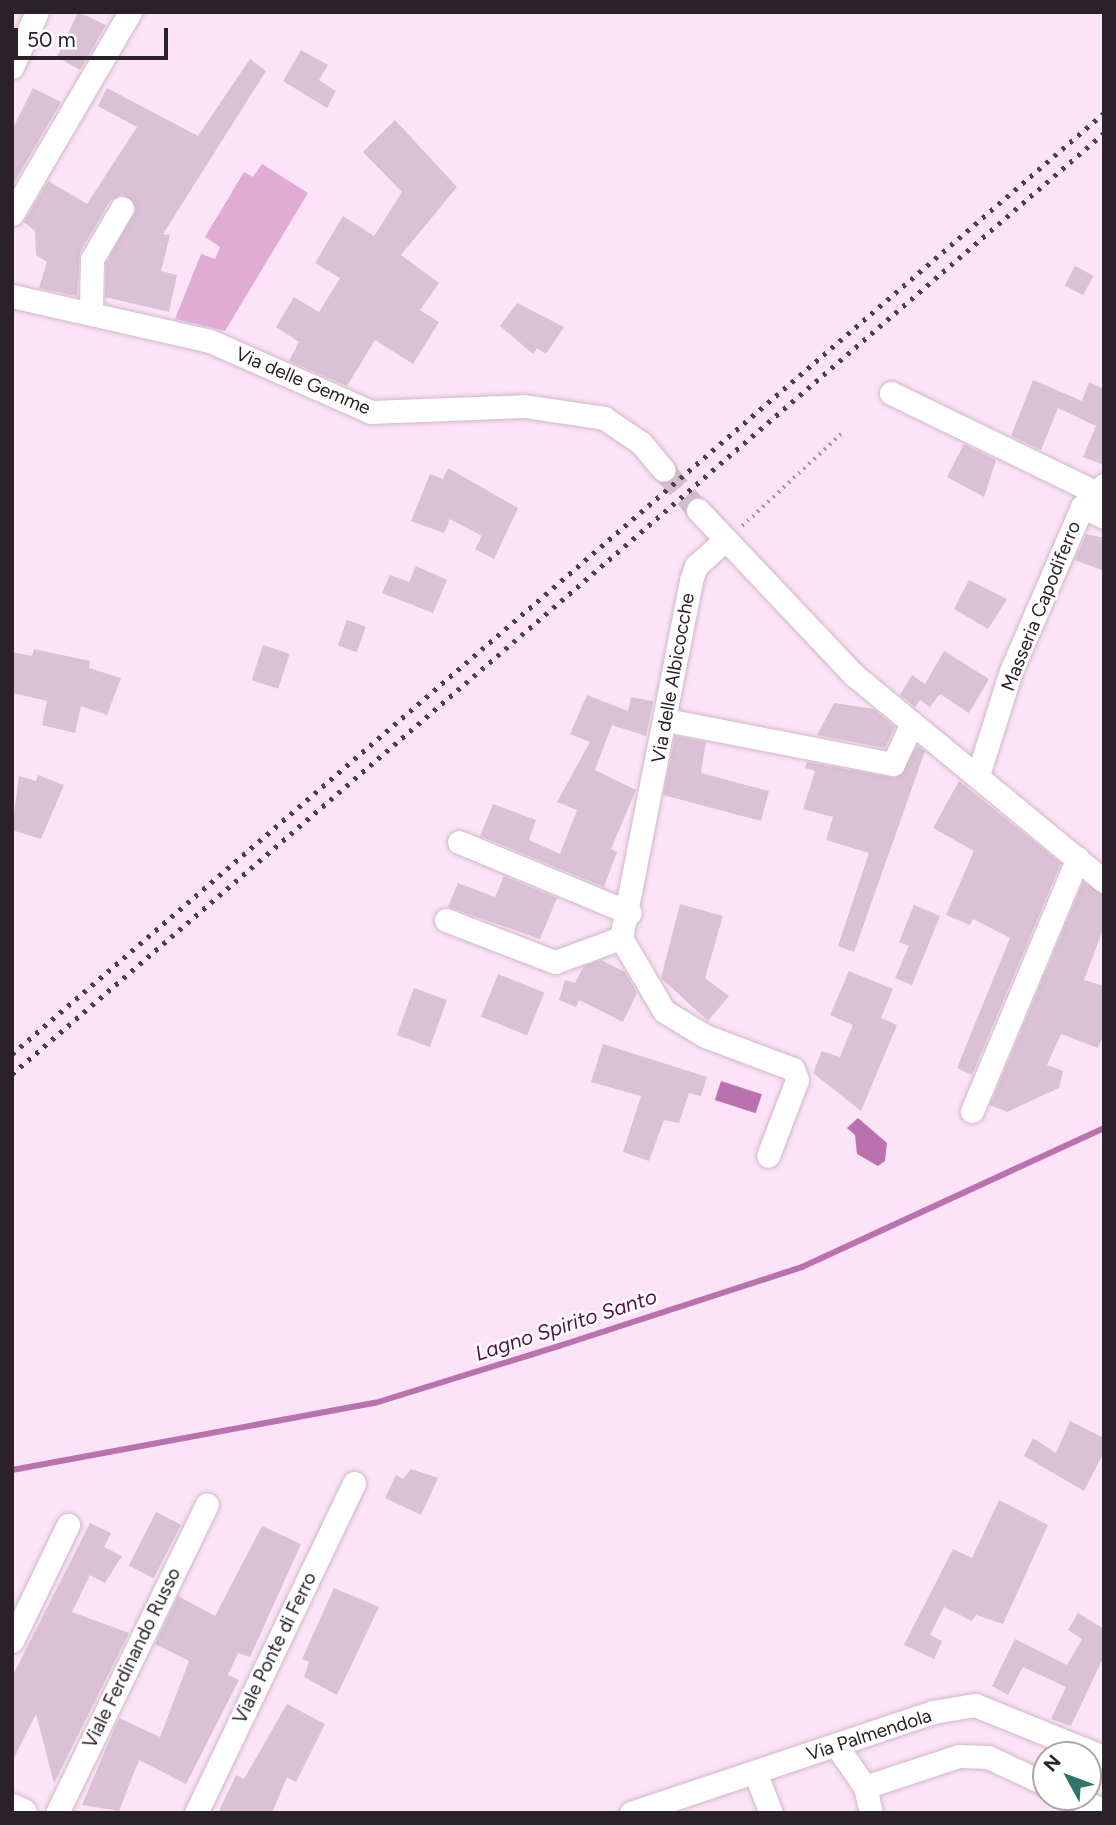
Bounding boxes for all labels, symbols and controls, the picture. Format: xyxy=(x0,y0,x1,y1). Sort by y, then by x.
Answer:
scale bar xyxy=(18,14,172,58)
text: 50 m xyxy=(27,27,76,52)
street label: Via delle Gemme xyxy=(232,342,374,420)
street label: Masseria Capodiferro xyxy=(996,518,1086,694)
street label: Via delle Albicocche xyxy=(647,591,699,765)
water label: Lagno Spirito Santo xyxy=(472,1284,660,1366)
street label: Viale Ferdinando Russo xyxy=(78,1564,186,1752)
street label: Viale Ponte di Ferro xyxy=(228,1568,322,1728)
street label: Via Palmendola xyxy=(804,1704,934,1766)
north arrow xyxy=(1032,1741,1102,1811)
text: N xyxy=(1039,1750,1066,1776)

